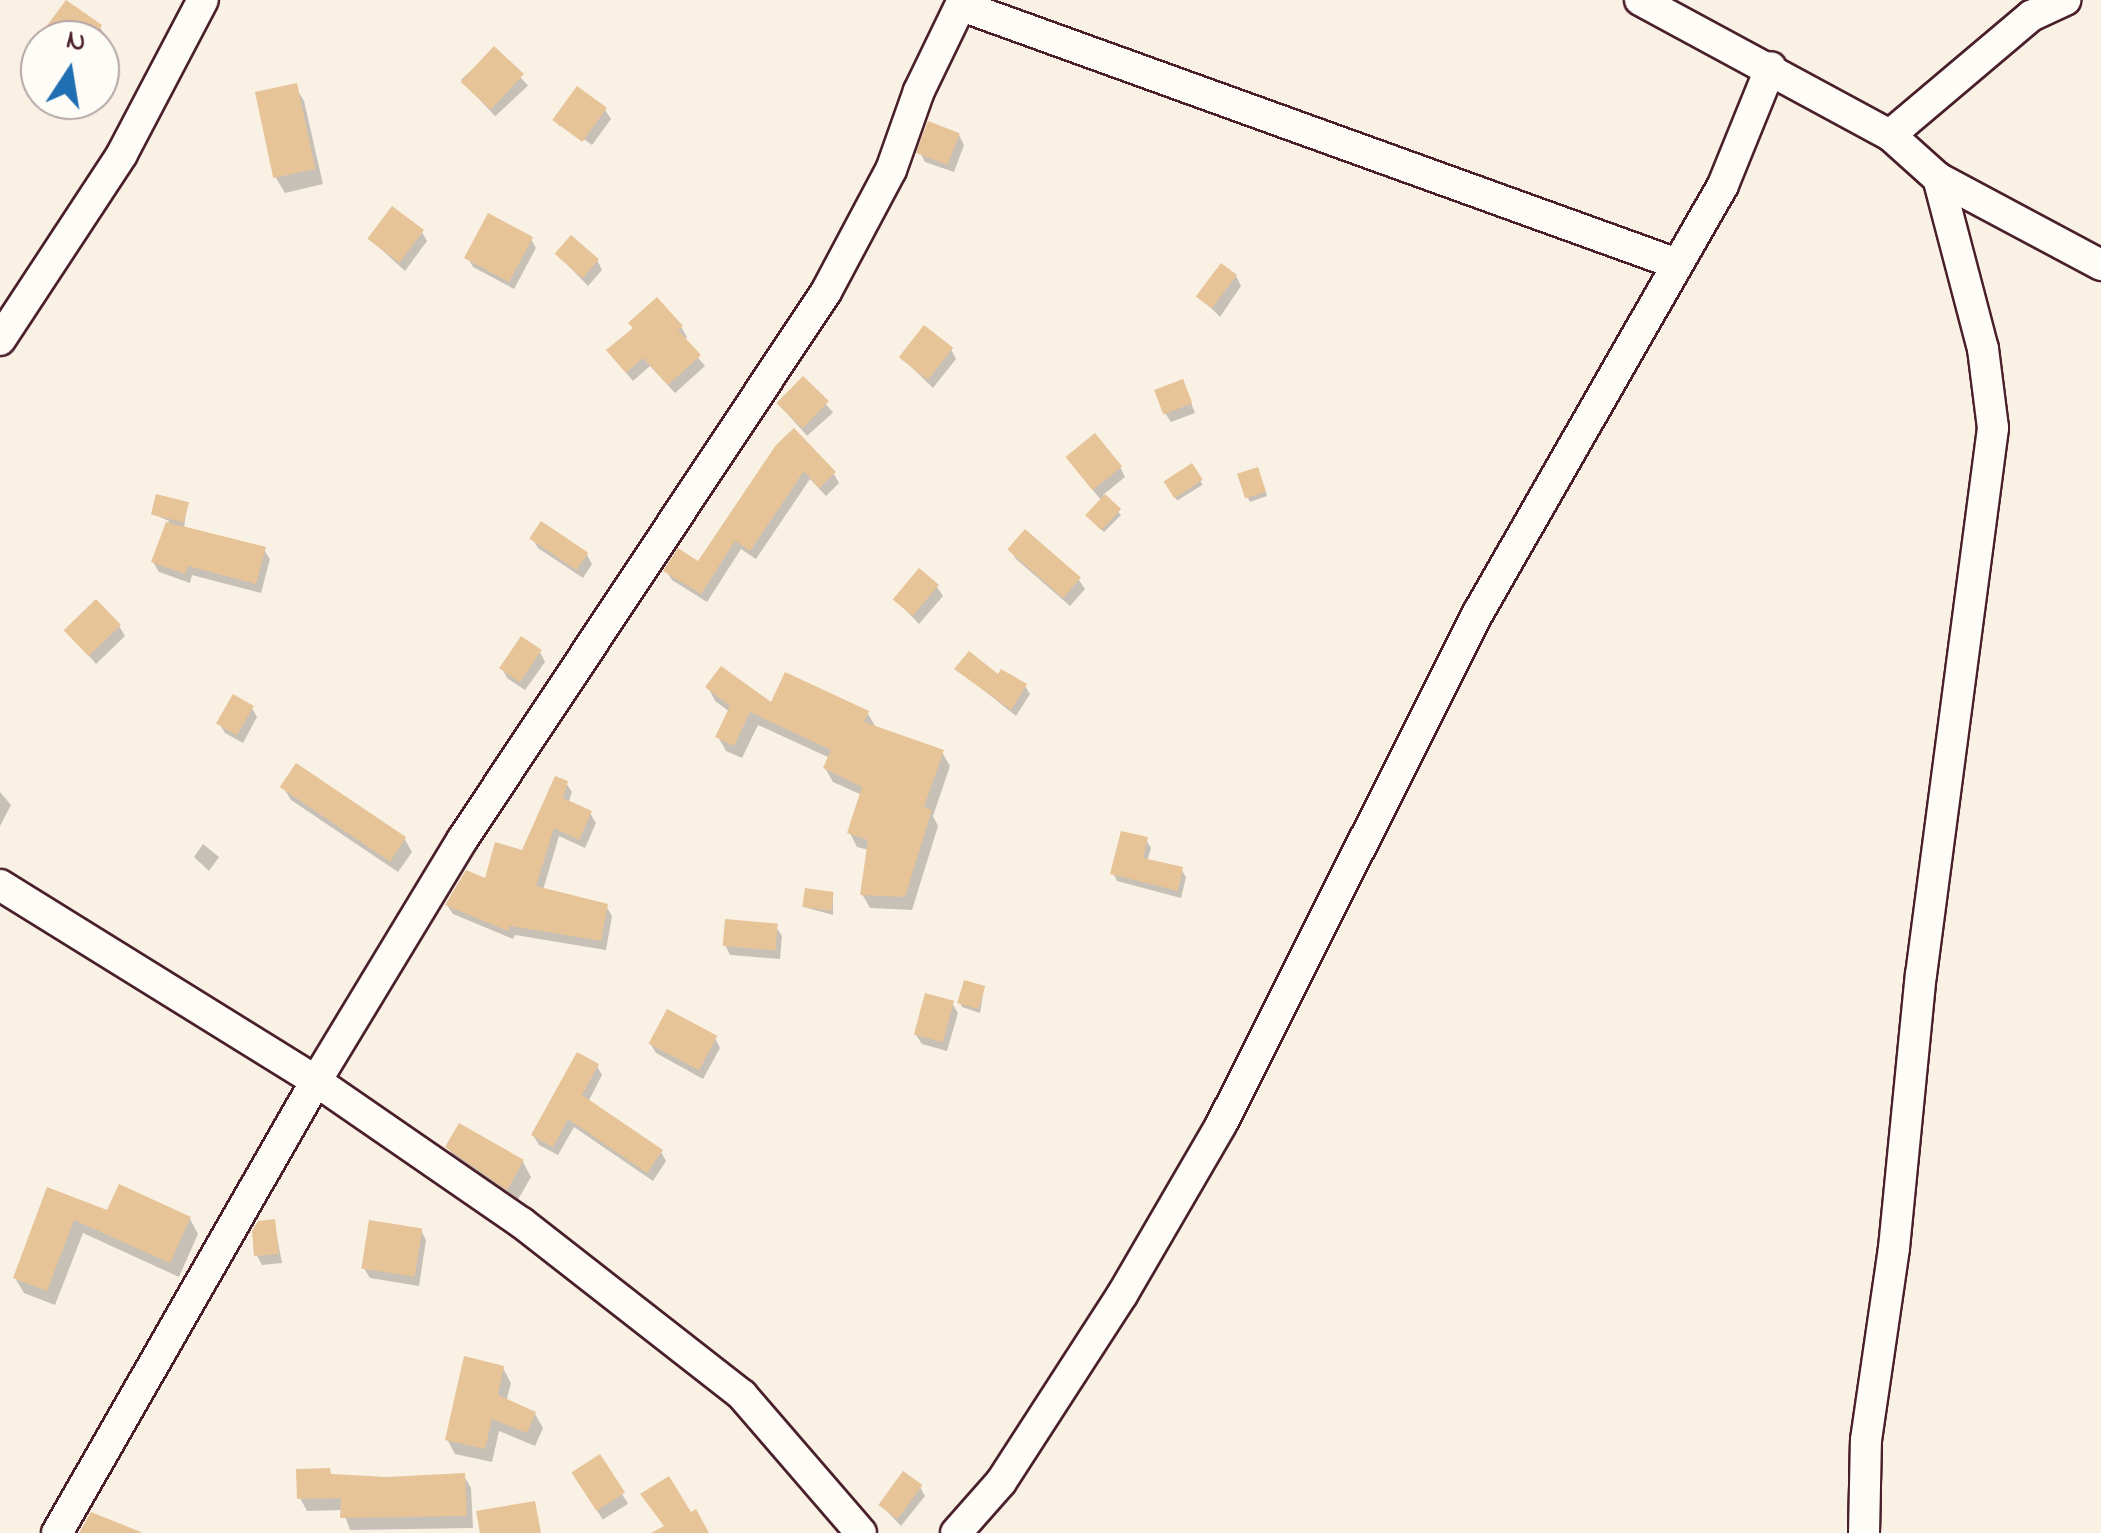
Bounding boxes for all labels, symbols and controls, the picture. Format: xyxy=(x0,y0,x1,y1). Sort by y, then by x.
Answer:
north arrow xyxy=(20,20,120,120)
text: N xyxy=(62,20,89,64)

